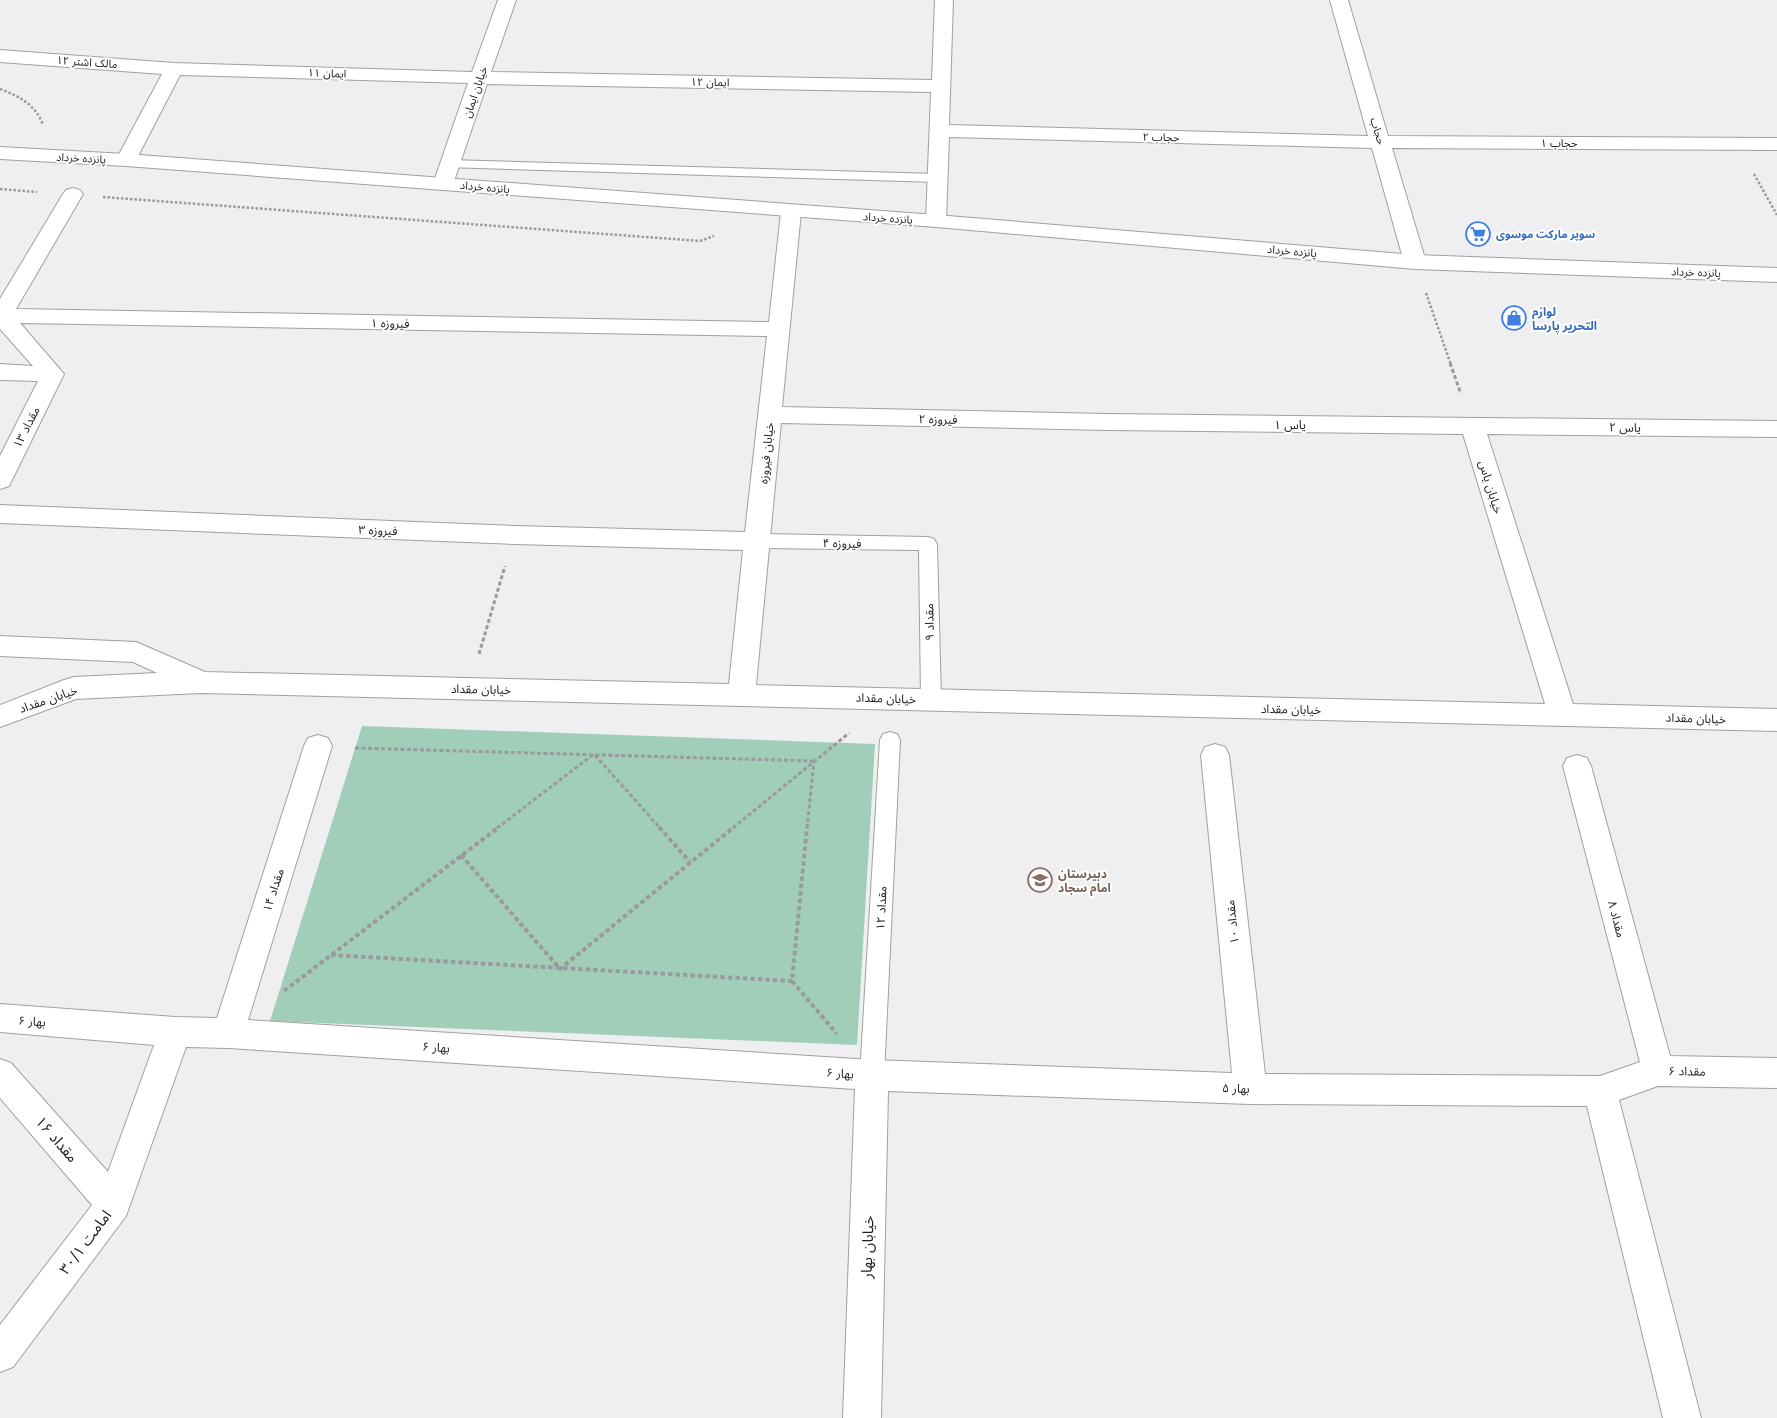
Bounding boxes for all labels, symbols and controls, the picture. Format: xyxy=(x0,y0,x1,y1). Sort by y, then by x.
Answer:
street label: مالک اشتر ۱۲ xyxy=(56,53,118,71)
street label: خیابان ایمان xyxy=(460,64,491,120)
street label: ایمان ۱۱ xyxy=(307,65,347,81)
street label: ایمان ۱۲ xyxy=(691,75,729,89)
street label: حجاب xyxy=(1367,116,1389,147)
street label: حجاب ۲ xyxy=(1142,130,1180,145)
street label: حجاب ۱ xyxy=(1540,136,1578,150)
street label: پانزده خرداد xyxy=(56,150,106,167)
street label: پانزده خرداد xyxy=(459,178,510,197)
street label: پانزده خرداد xyxy=(863,209,913,228)
supermarket icon: سوپر مارکت موسوی xyxy=(1465,221,1491,247)
place label: سوپر مارکت موسوی xyxy=(1496,227,1595,242)
street label: پانزده خرداد xyxy=(1266,242,1317,261)
street label: پانزده خرداد xyxy=(1671,264,1721,281)
place label: لوازم التحریر پارسا xyxy=(1532,304,1597,334)
shop icon: لوازم التحریر پارسا xyxy=(1501,305,1527,331)
street label: فیروزه ۱ xyxy=(370,315,410,331)
street label: مقداد ۱۳ xyxy=(9,404,43,450)
street label: فیروزه ۲ xyxy=(918,411,958,427)
street label: یاس ۱ xyxy=(1274,417,1306,432)
street label: یاس ۲ xyxy=(1609,419,1641,435)
street label: خیابان فیروزه xyxy=(755,421,777,485)
street label: خیابان یاس xyxy=(1476,459,1506,515)
street label: فیروزه ۳ xyxy=(358,522,398,538)
street label: فیروزه ۴ xyxy=(822,535,862,551)
street label: مقداد ۹ xyxy=(921,603,937,641)
street label: خیابان مقداد xyxy=(451,681,511,697)
street label: خیابان مقداد xyxy=(17,682,79,716)
street label: خیابان مقداد xyxy=(855,689,917,707)
street label: خیابان مقداد xyxy=(1261,701,1321,717)
street label: خیابان مقداد xyxy=(1665,709,1727,727)
place label: دبیرستان امام سجاد xyxy=(1058,866,1111,897)
street label: مقداد ۱۴ xyxy=(259,867,287,913)
school or university icon: دبیرستان امام سجاد xyxy=(1027,867,1053,893)
street label: مقداد ۱۲ xyxy=(872,885,890,931)
street label: مقداد ۱۰ xyxy=(1222,899,1242,945)
street label: مقداد ۸ xyxy=(1605,899,1629,939)
street label: بهار ۶ xyxy=(18,1013,46,1029)
street label: بهار ۶ xyxy=(422,1039,450,1055)
street label: مقداد ۶ xyxy=(1668,1063,1706,1079)
street label: بهار ۶ xyxy=(826,1065,854,1081)
street label: بهار ۵ xyxy=(1222,1080,1250,1096)
street label: مقداد ۱۶ xyxy=(32,1112,82,1166)
street label: امامت ۳۰/۱ xyxy=(55,1206,115,1278)
street label: خیابان بهار xyxy=(856,1215,878,1280)

